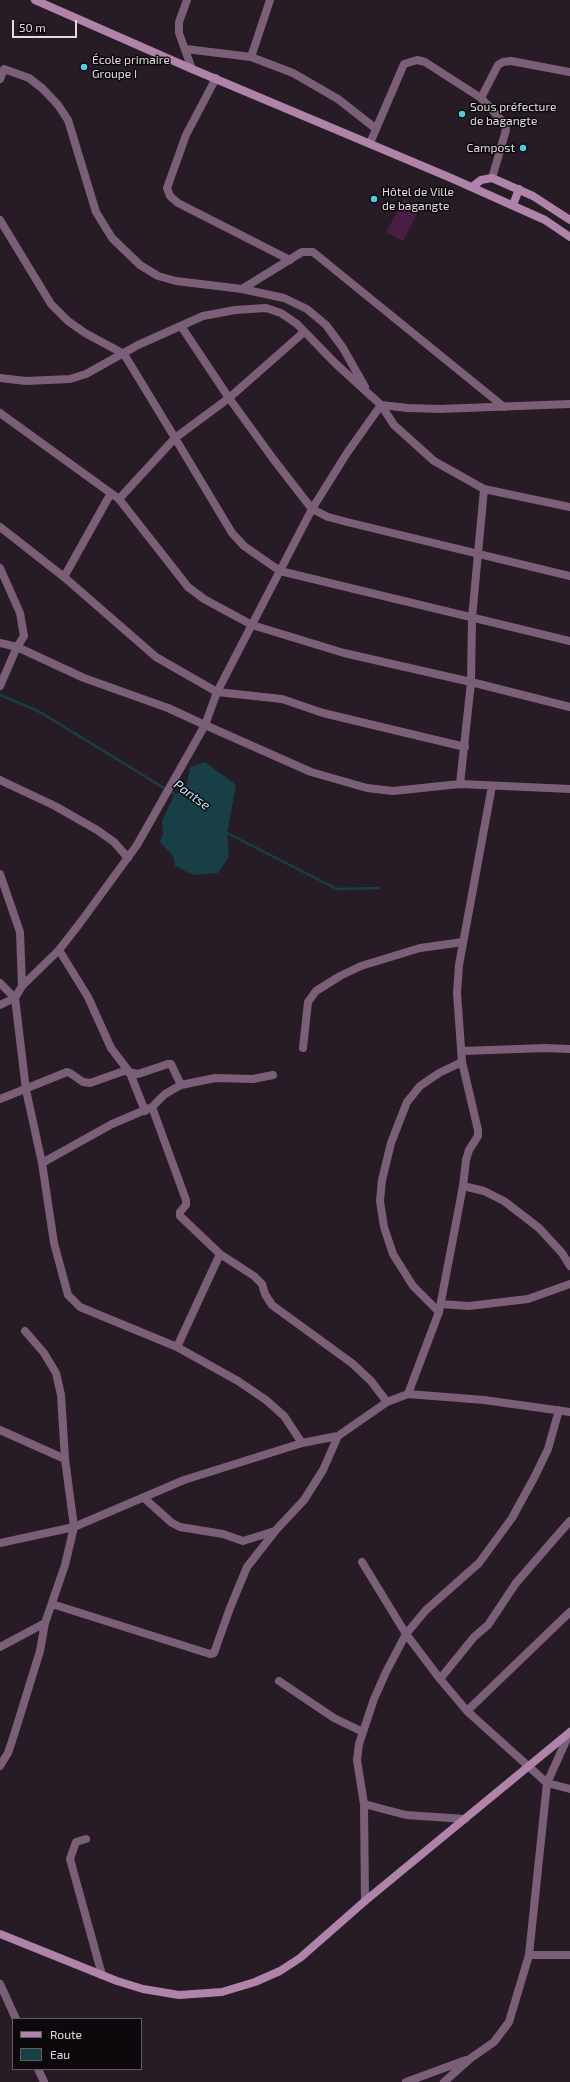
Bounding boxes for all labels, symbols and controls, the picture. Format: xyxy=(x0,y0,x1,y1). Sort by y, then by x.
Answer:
scale bar xyxy=(14,12,79,38)
text: 50 m xyxy=(19,20,46,34)
place label: École primaire Groupe I xyxy=(92,53,170,81)
marker: École primaire Groupe I xyxy=(79,62,89,72)
place label: Sous préfecture de bagangte xyxy=(470,100,557,128)
marker: Sous préfecture de bagangte xyxy=(457,109,467,119)
place label: Campost xyxy=(467,141,515,155)
marker: Campost xyxy=(518,143,528,153)
place label: Hôtel de Ville de bagangte xyxy=(382,185,454,213)
marker: Hôtel de Ville de bagangte xyxy=(369,194,379,204)
water label: Pantse xyxy=(171,777,213,813)
legend xyxy=(12,2018,142,2070)
text: Route xyxy=(50,2027,82,2041)
text: Eau xyxy=(50,2047,70,2061)

